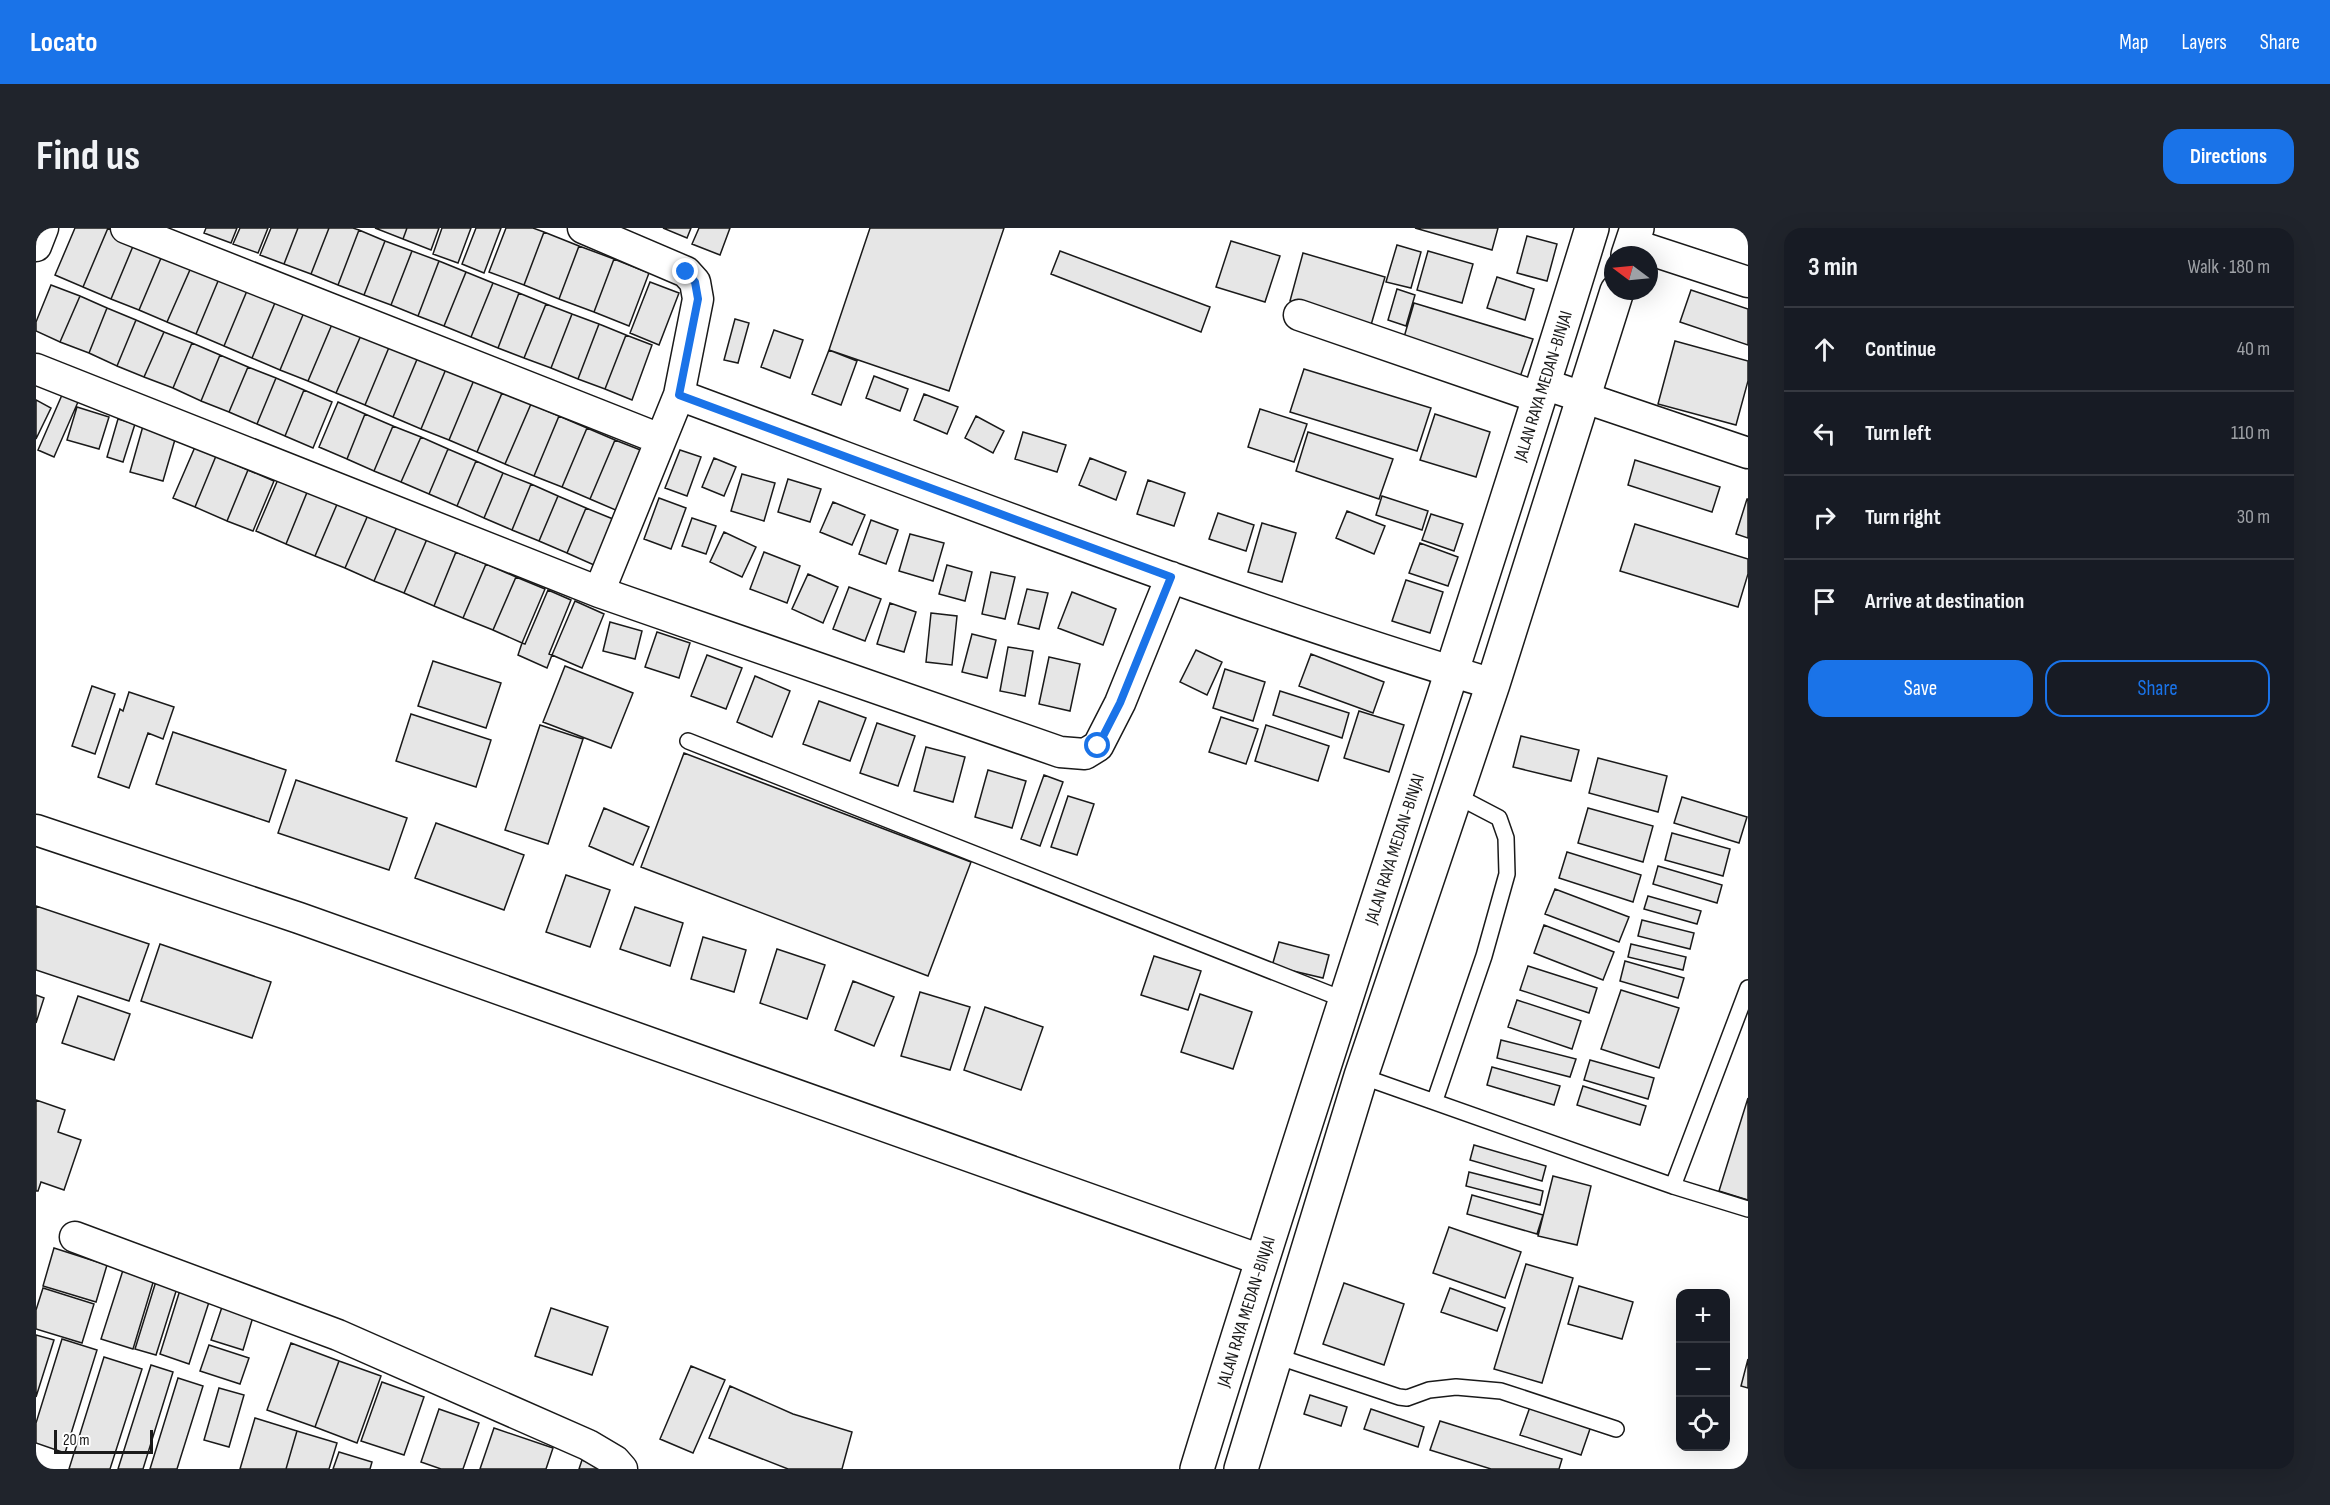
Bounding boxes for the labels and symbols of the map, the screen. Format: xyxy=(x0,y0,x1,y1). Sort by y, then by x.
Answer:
north arrow xyxy=(1604,246,1658,300)
route end xyxy=(672,258,698,284)
street label: JALAN RAYA MEDAN-BINJAI xyxy=(1509,308,1576,465)
route start xyxy=(1084,732,1110,758)
street label: JALAN RAYA MEDAN-BINJAI xyxy=(1360,771,1429,927)
street label: JALAN RAYA MEDAN-BINJAI xyxy=(1212,1234,1279,1390)
scale bar xyxy=(54,1427,153,1454)

